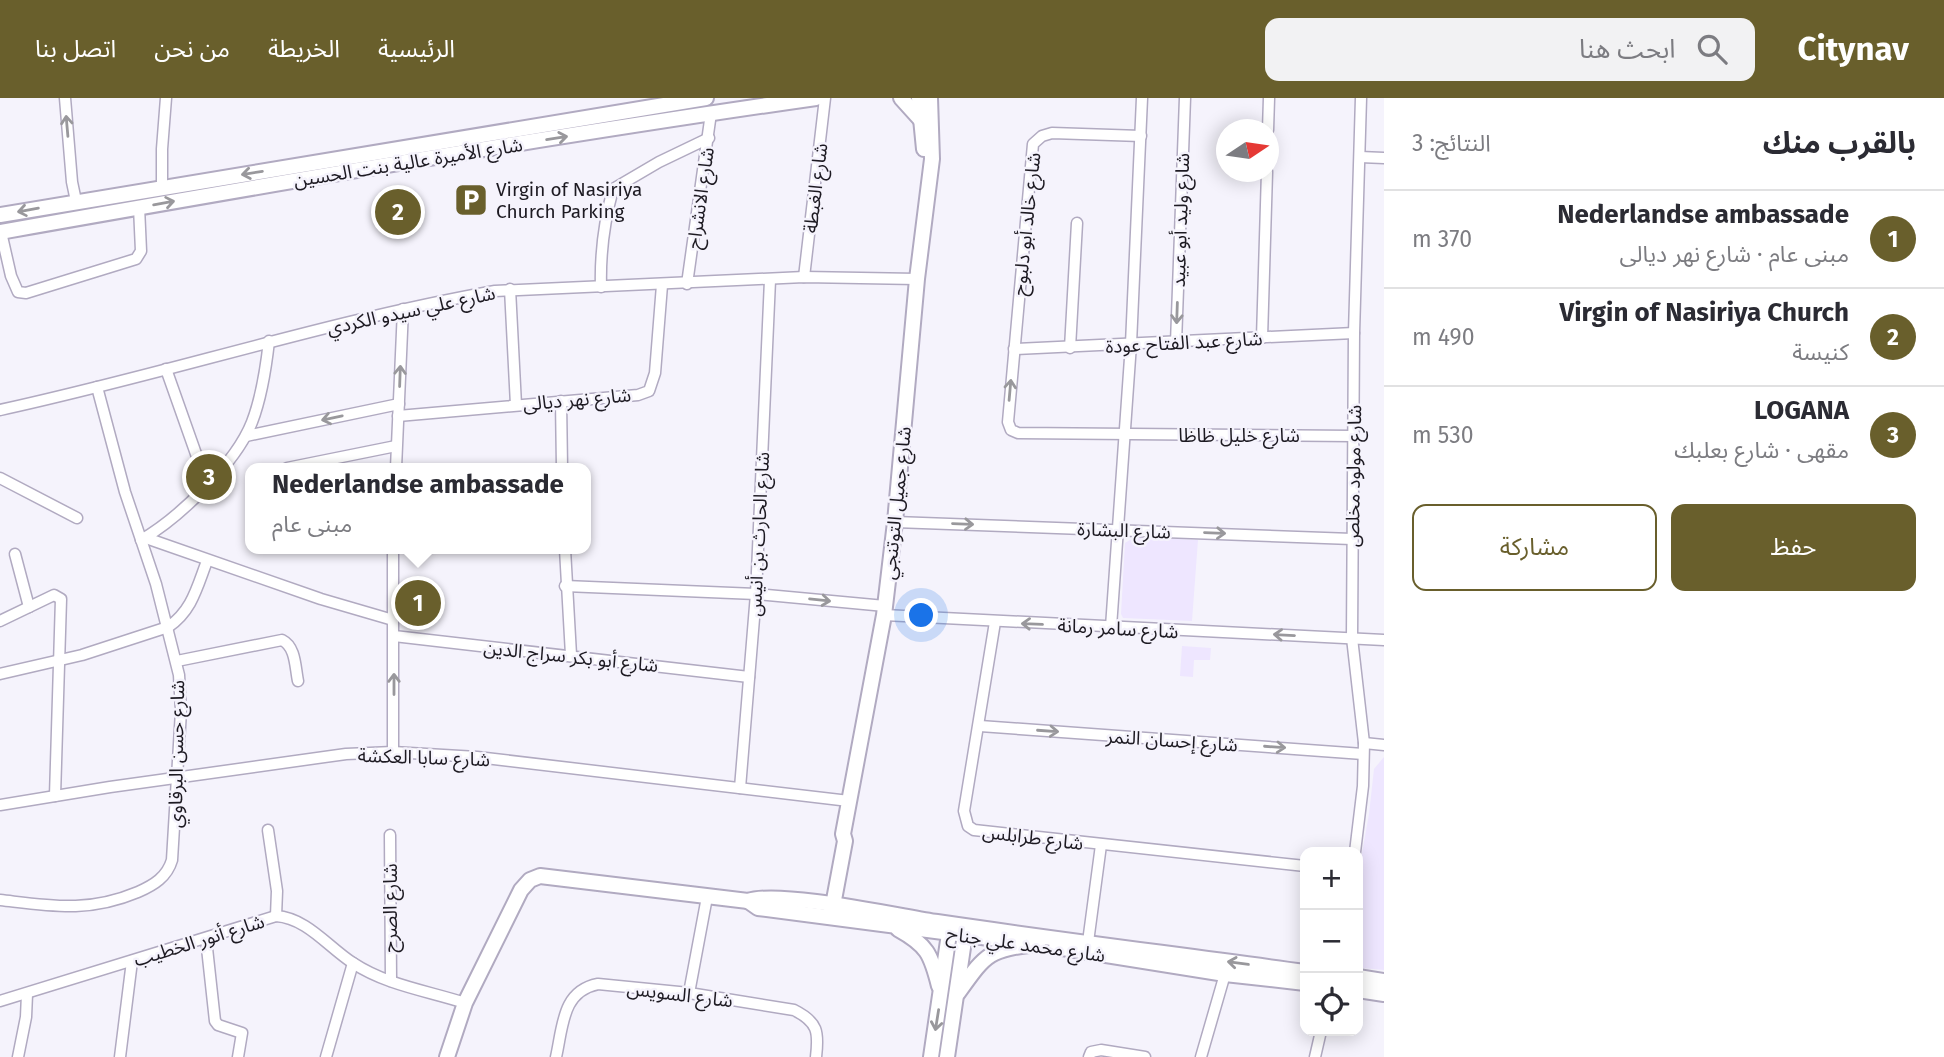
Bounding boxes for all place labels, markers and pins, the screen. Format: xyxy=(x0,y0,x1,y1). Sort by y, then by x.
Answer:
place label: Virgin of Nasiriya Church Parking xyxy=(496,178,642,223)
parking icon: Virgin of Nasiriya Church Parking xyxy=(452,181,490,219)
pin: 2 xyxy=(375,186,421,238)
pin: 3 xyxy=(186,451,232,503)
pin: 1 xyxy=(395,577,441,629)

